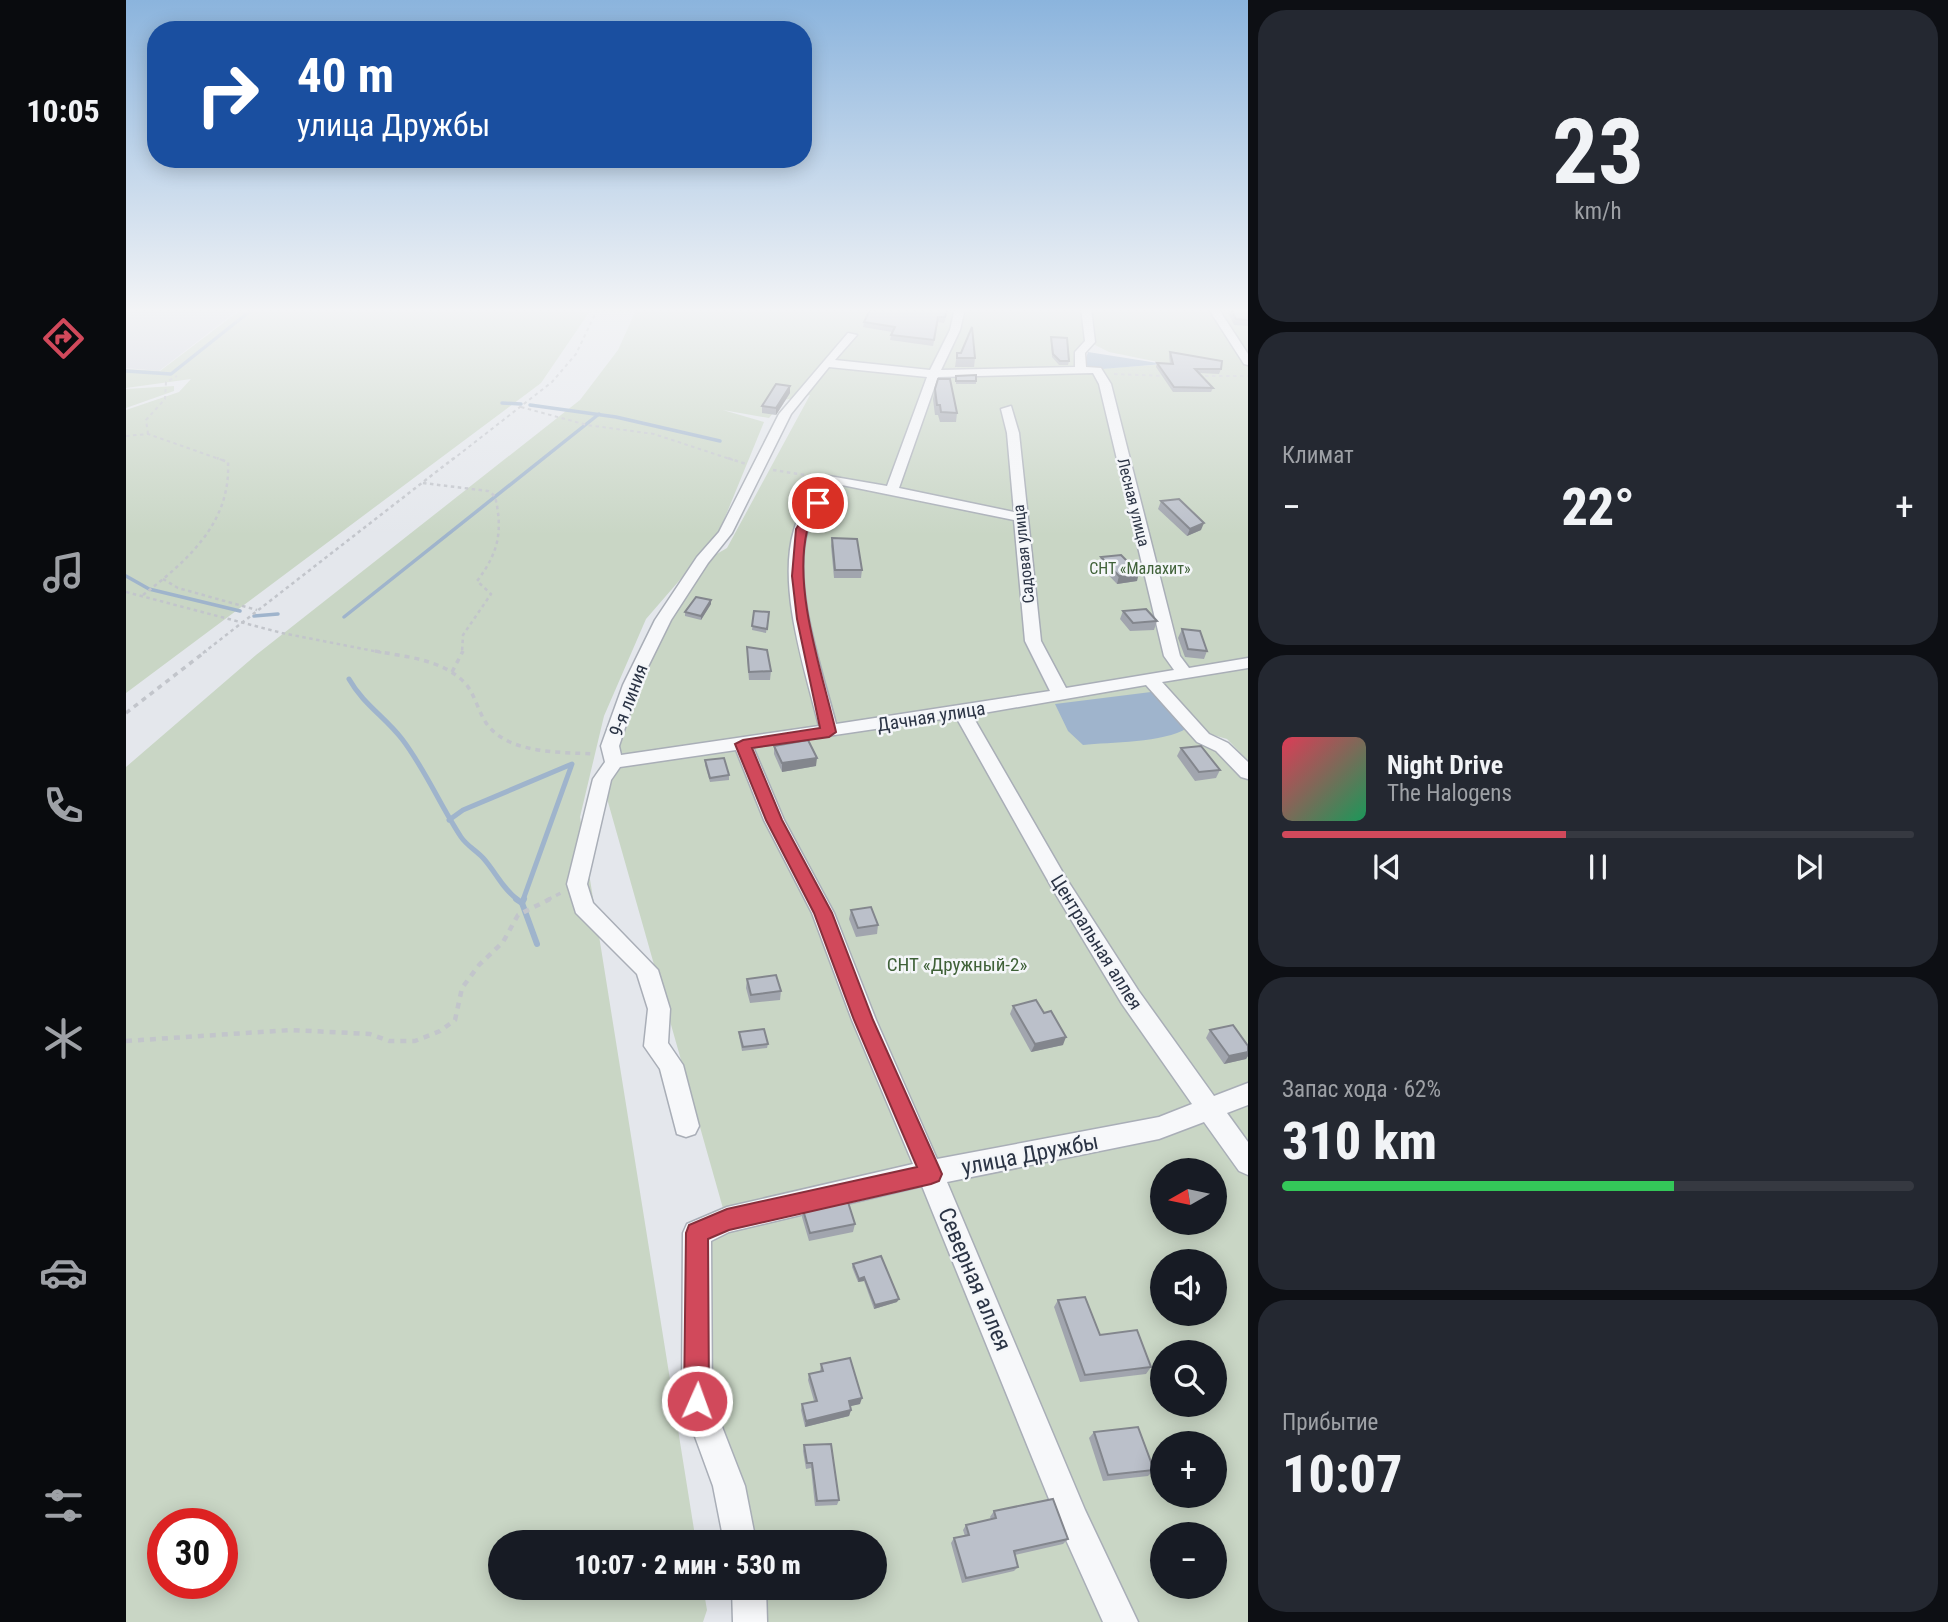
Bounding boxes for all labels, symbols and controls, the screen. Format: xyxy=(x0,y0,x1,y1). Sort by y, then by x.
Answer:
text: 40 m xyxy=(297,47,394,104)
icon: right xyxy=(182,49,273,140)
text: 10:05 xyxy=(26,92,100,130)
text: 23 xyxy=(1552,99,1644,205)
text: улица Дружбы xyxy=(297,106,490,144)
text: km/h xyxy=(1574,198,1622,225)
icon: directions xyxy=(39,314,88,363)
text: Климат xyxy=(1282,442,1354,469)
street label: Лесная улица xyxy=(1113,456,1154,548)
pin xyxy=(788,473,848,533)
text: 22° xyxy=(1561,477,1635,538)
icon: arrive xyxy=(799,484,837,522)
text: − xyxy=(1282,485,1301,529)
text: + xyxy=(1895,485,1914,529)
street label: Садовая улица xyxy=(1009,504,1038,604)
icon: music xyxy=(39,548,88,597)
park label: СНТ «Малахит» xyxy=(1089,559,1191,578)
street label: 9-я линия xyxy=(604,661,653,740)
street label: Дачная улица xyxy=(875,697,987,736)
text: Night Drive xyxy=(1387,750,1503,780)
text: The Halogens xyxy=(1387,780,1512,807)
icon: phone xyxy=(39,781,88,830)
icon: previous xyxy=(1368,848,1406,886)
icon: pause xyxy=(1579,848,1617,886)
icon: next xyxy=(1790,848,1828,886)
street label: Центральная аллея xyxy=(1046,870,1147,1014)
park label: СНТ «Дружный-2» xyxy=(887,953,1027,976)
icon: climate xyxy=(39,1014,88,1063)
text: Запас хода · 62% xyxy=(1282,1076,1441,1103)
text: 310 km xyxy=(1282,1111,1437,1172)
street label: улица Дружбы xyxy=(959,1128,1101,1181)
north arrow xyxy=(1150,1158,1227,1236)
map controls xyxy=(1150,1158,1227,1599)
street label: Северная аллея xyxy=(932,1204,1017,1355)
icon: car xyxy=(39,1248,88,1297)
button: sound xyxy=(1150,1249,1227,1326)
button: search xyxy=(1150,1340,1227,1417)
position arrow xyxy=(660,1364,734,1438)
text: Прибытие xyxy=(1282,1409,1378,1436)
button: + xyxy=(1150,1431,1227,1508)
text: 10:07 xyxy=(1282,1444,1402,1505)
icon: filters xyxy=(39,1481,88,1530)
speed limit sign: 30 xyxy=(147,1508,238,1599)
button: − xyxy=(1150,1522,1227,1599)
text: 10:07 · 2 мин · 530 m xyxy=(574,1550,801,1580)

